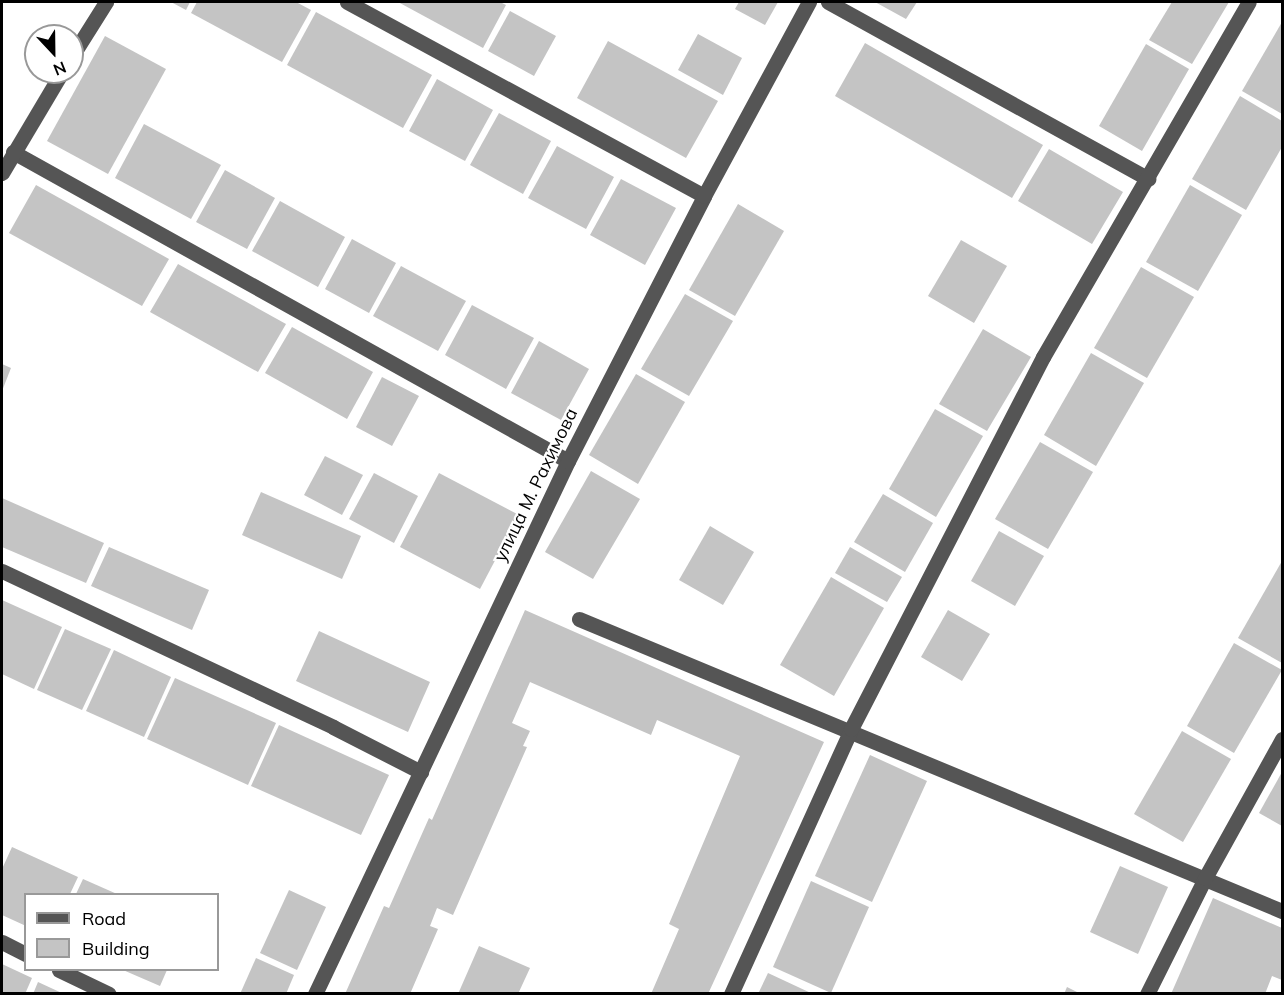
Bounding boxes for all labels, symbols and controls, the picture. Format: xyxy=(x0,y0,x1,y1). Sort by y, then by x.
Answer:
north arrow xyxy=(24,24,84,84)
text: N xyxy=(51,57,69,80)
street label: улица М. Рахимова xyxy=(489,405,583,565)
legend xyxy=(24,893,219,971)
text: Road xyxy=(82,907,126,930)
text: Building xyxy=(82,937,150,960)

